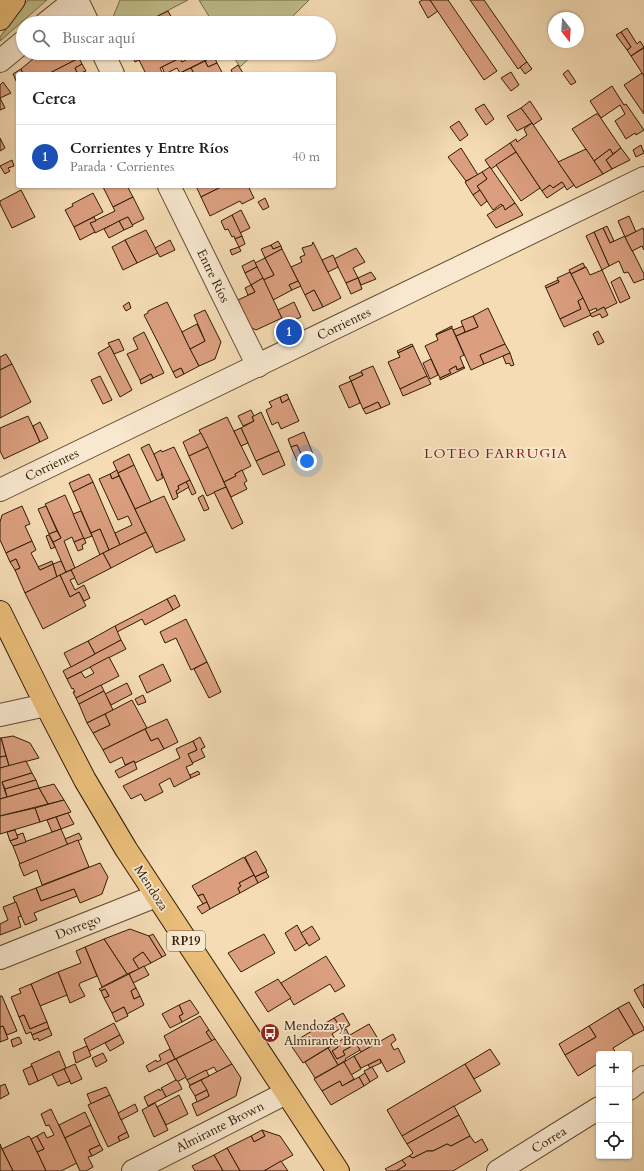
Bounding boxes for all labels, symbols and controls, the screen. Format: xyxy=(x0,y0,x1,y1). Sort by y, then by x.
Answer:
north arrow xyxy=(548,12,584,48)
search box xyxy=(16,16,336,60)
icon: search xyxy=(30,27,52,49)
text: Buscar aquí xyxy=(62,28,135,48)
text: Cerca xyxy=(32,87,76,110)
text: Corrientes y Entre Ríos xyxy=(70,138,229,158)
text: 1 xyxy=(42,148,48,166)
text: 40 m xyxy=(292,148,320,166)
text: Parada · Corrientes xyxy=(70,158,174,176)
street label: Entre Ríos xyxy=(192,246,234,306)
street label: Corrientes xyxy=(314,303,374,345)
pin: 1 xyxy=(276,317,302,347)
street label: Corrientes xyxy=(22,444,82,486)
district label: LOTEO FARRUGIA xyxy=(424,444,568,463)
your location xyxy=(297,451,317,471)
street label: Mendoza xyxy=(130,862,173,915)
street label: Dorrego xyxy=(53,910,103,944)
road number: RP19 xyxy=(167,931,205,951)
place label: Mendoza y Almirante Brown xyxy=(284,1017,381,1050)
bus stop icon: Mendoza y Almirante Brown xyxy=(259,1022,281,1044)
map controls xyxy=(596,1051,632,1159)
button: + xyxy=(596,1051,632,1087)
button: − xyxy=(596,1087,632,1123)
street label: Almirante Brown xyxy=(173,1097,268,1157)
street label: Correa xyxy=(528,1122,570,1158)
button: locate xyxy=(596,1123,632,1159)

